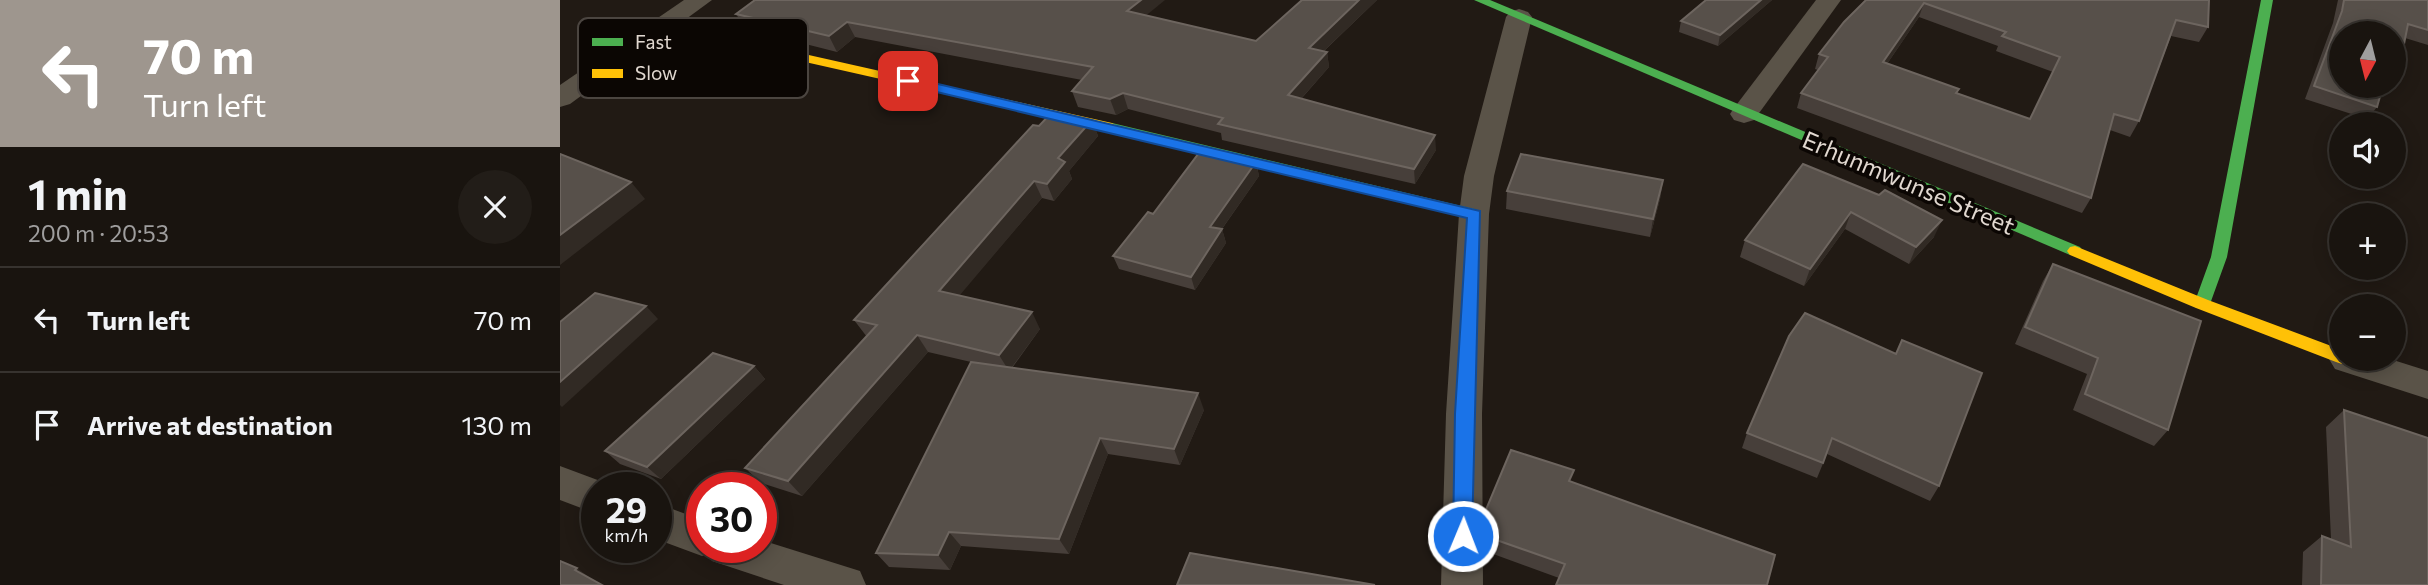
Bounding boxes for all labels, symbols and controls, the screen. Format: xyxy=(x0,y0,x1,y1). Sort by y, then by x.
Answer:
legend xyxy=(578,18,808,98)
north arrow xyxy=(2329,21,2406,98)
map controls xyxy=(2329,21,2406,371)
text: 70 m xyxy=(143,24,254,84)
icon: left xyxy=(28,28,119,119)
text: Fast xyxy=(635,30,672,53)
pin xyxy=(878,51,938,111)
text: Slow xyxy=(635,61,677,84)
icon: arrive xyxy=(889,62,927,100)
text: Turn left xyxy=(143,84,267,124)
button: sound xyxy=(2329,112,2406,189)
street label: Erhunmwunse Street xyxy=(1798,124,2020,240)
text: 1 min xyxy=(28,167,128,219)
button: close xyxy=(458,170,532,244)
button: + xyxy=(2329,203,2406,280)
text: 200 m · 20:53 xyxy=(28,219,169,247)
button: − xyxy=(2329,294,2406,371)
icon: left xyxy=(28,301,66,339)
text: Turn left xyxy=(87,304,190,335)
text: 70 m xyxy=(474,304,532,335)
icon: arrive xyxy=(28,406,66,444)
text: Arrive at destination xyxy=(87,409,333,440)
text: 130 m xyxy=(461,409,532,440)
speed limit sign: 30 xyxy=(686,472,777,563)
text: 29 xyxy=(606,487,647,530)
position arrow xyxy=(1426,499,1500,573)
text: km/h xyxy=(605,524,648,546)

